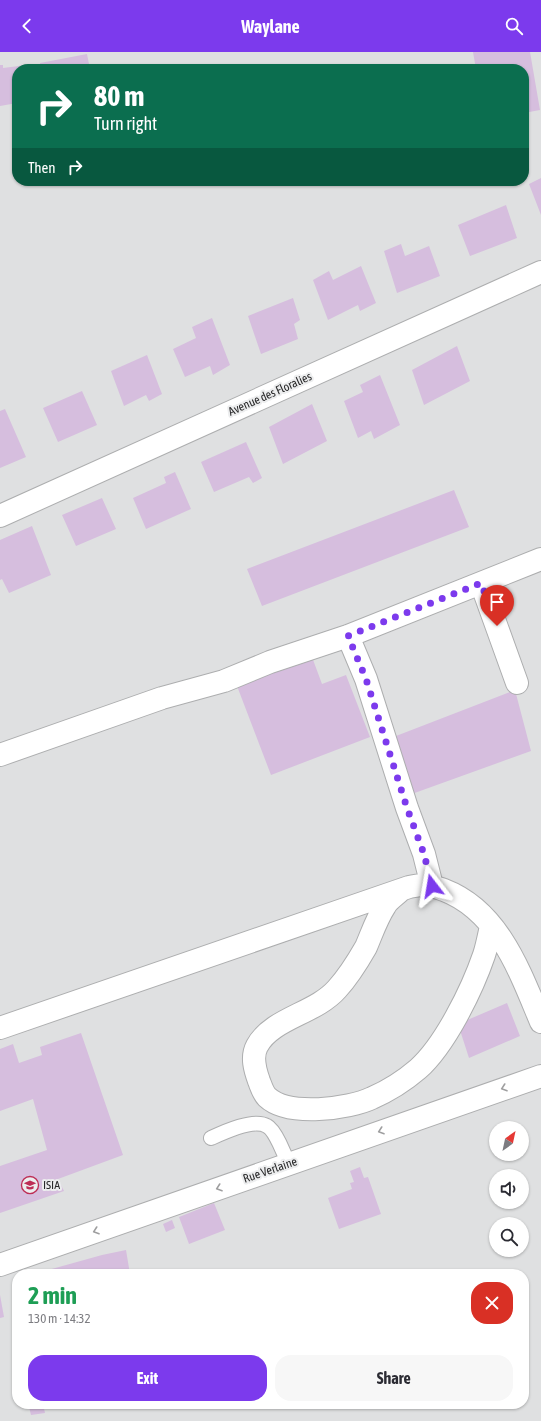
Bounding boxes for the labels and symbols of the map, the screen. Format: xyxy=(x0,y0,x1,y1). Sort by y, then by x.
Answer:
street label: Avenue des Floralies xyxy=(226,369,314,419)
pin xyxy=(480,585,514,626)
position arrow xyxy=(411,865,453,907)
one-way arrow xyxy=(501,1083,508,1092)
north arrow xyxy=(489,1121,529,1161)
one-way arrow xyxy=(378,1126,385,1135)
street label: Rue Verlaine xyxy=(241,1154,299,1186)
school or university icon: ISIA xyxy=(20,1175,40,1195)
place label: ISIA xyxy=(43,1178,60,1192)
one-way arrow xyxy=(216,1183,223,1192)
one-way arrow xyxy=(93,1227,100,1235)

